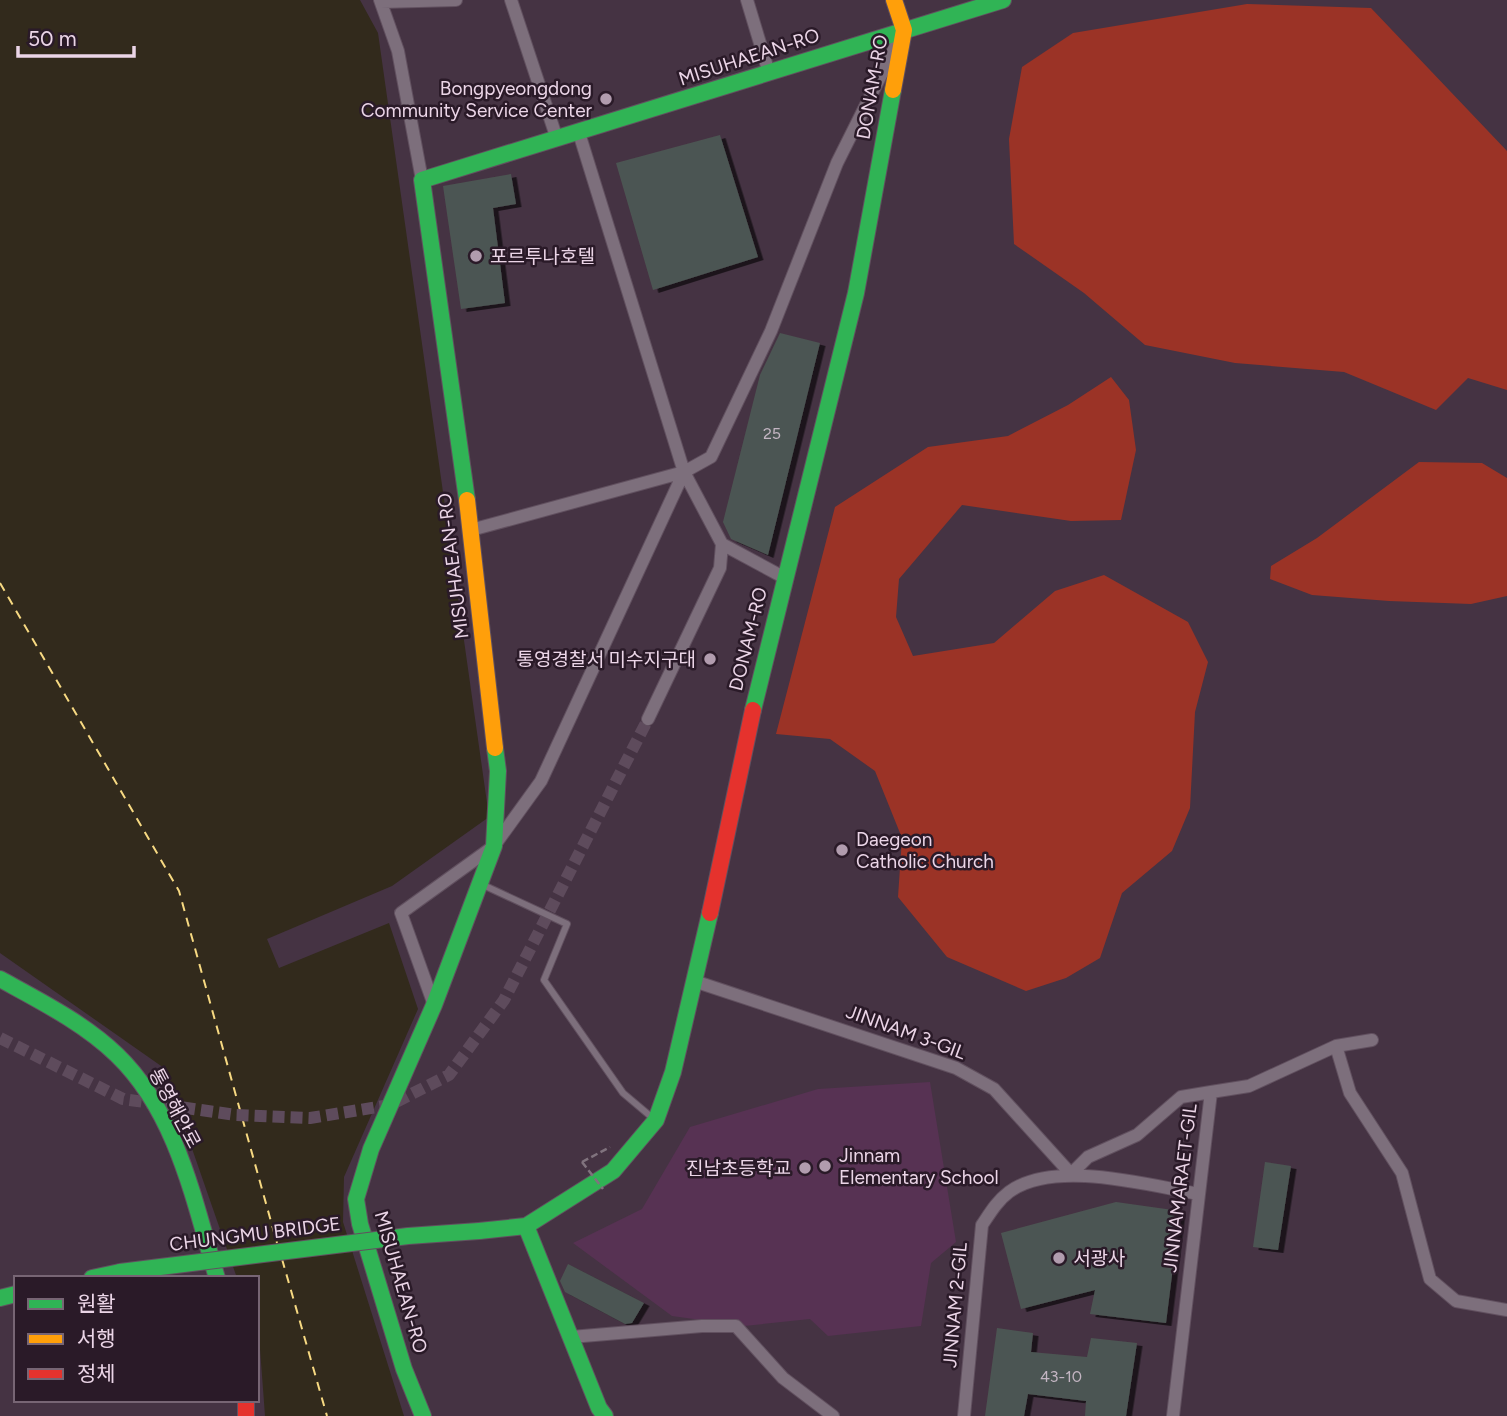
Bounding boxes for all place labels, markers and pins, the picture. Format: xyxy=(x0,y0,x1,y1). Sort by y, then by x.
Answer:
place label: Bongpyeongdong Community Service Center xyxy=(361,77,593,122)
marker: Bongpyeongdong Community Service Center xyxy=(598,91,614,107)
place label: 포르투나호텔 xyxy=(490,245,595,268)
marker: 포르투나호텔 xyxy=(468,248,484,264)
place label: 통영경찰서 미수지구대 xyxy=(517,648,696,671)
marker: 통영경찰서 미수지구대 xyxy=(702,651,718,667)
place label: Daegeon Catholic Church xyxy=(856,828,994,873)
marker: Daegeon Catholic Church xyxy=(834,842,850,858)
place label: Jinnam Elementary School xyxy=(839,1144,999,1189)
place label: 진남초등학교 xyxy=(686,1157,791,1180)
marker: Jinnam Elementary School xyxy=(817,1158,833,1174)
marker: 진남초등학교 xyxy=(797,1160,813,1176)
place label: 서광사 xyxy=(1073,1247,1125,1270)
marker: 서광사 xyxy=(1051,1250,1067,1266)

